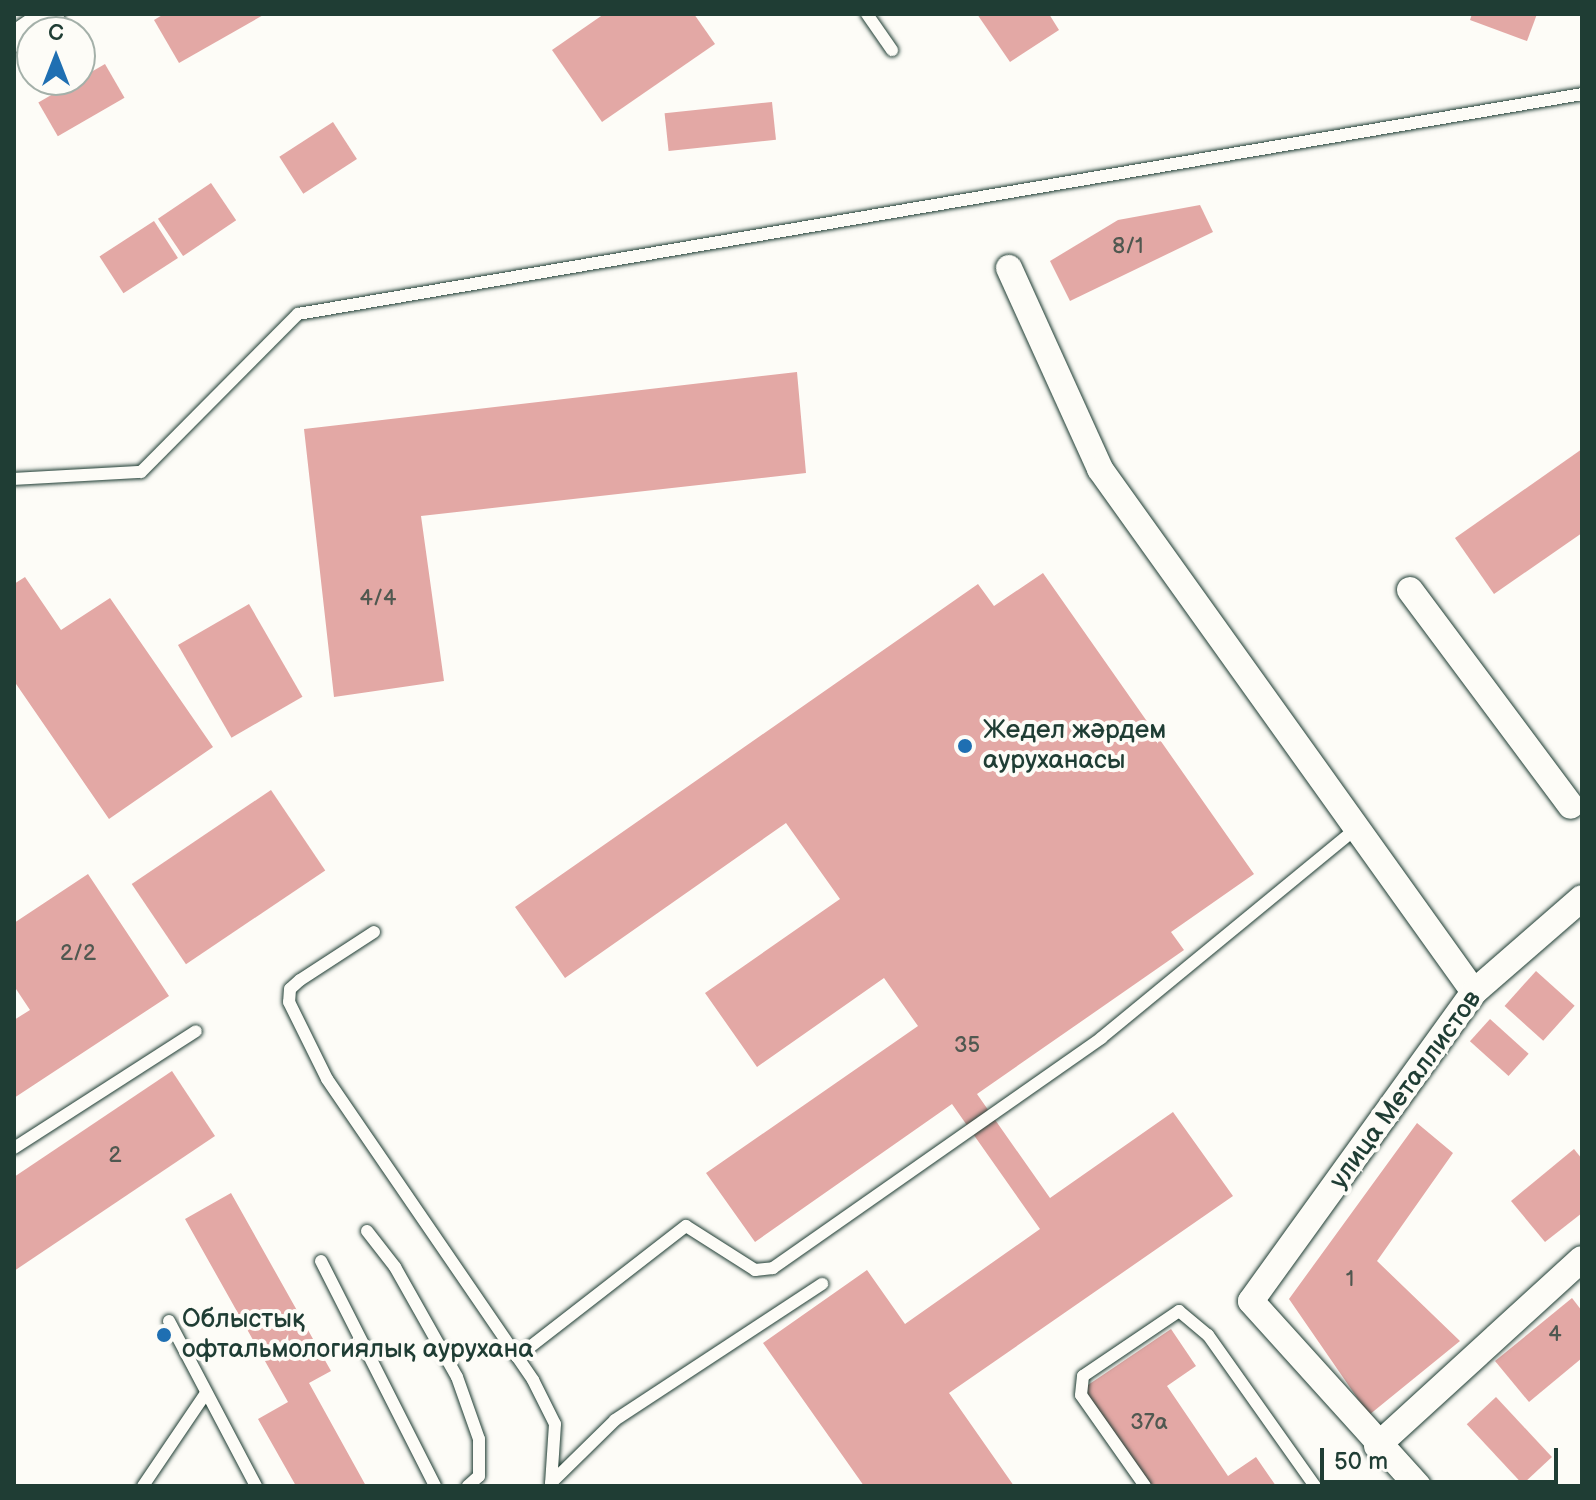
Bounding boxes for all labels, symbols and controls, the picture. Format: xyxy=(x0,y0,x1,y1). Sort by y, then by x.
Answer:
north arrow xyxy=(16,16,96,96)
text: С xyxy=(48,20,64,47)
house number: 8/1 xyxy=(1112,234,1144,260)
house number: 4/4 xyxy=(360,586,396,612)
place label: Жедел жәрдем ауруханасы xyxy=(983,715,1166,776)
marker: Жедел жәрдем ауруханасы xyxy=(954,735,976,757)
house number: 2/2 xyxy=(60,941,96,967)
street label: улица Металлистов xyxy=(1324,985,1488,1195)
house number: 35 xyxy=(954,1033,980,1059)
house number: 2 xyxy=(109,1143,121,1169)
house number: 1 xyxy=(1346,1267,1354,1293)
place label: Облыстық офтальмологиялық аурухана xyxy=(182,1304,534,1366)
house number: 4 xyxy=(1548,1322,1562,1348)
marker: Облыстық офтальмологиялық аурухана xyxy=(153,1324,175,1346)
house number: 37а xyxy=(1130,1410,1168,1436)
scale bar xyxy=(1324,1432,1562,1482)
text: 50 m xyxy=(1334,1447,1388,1476)

